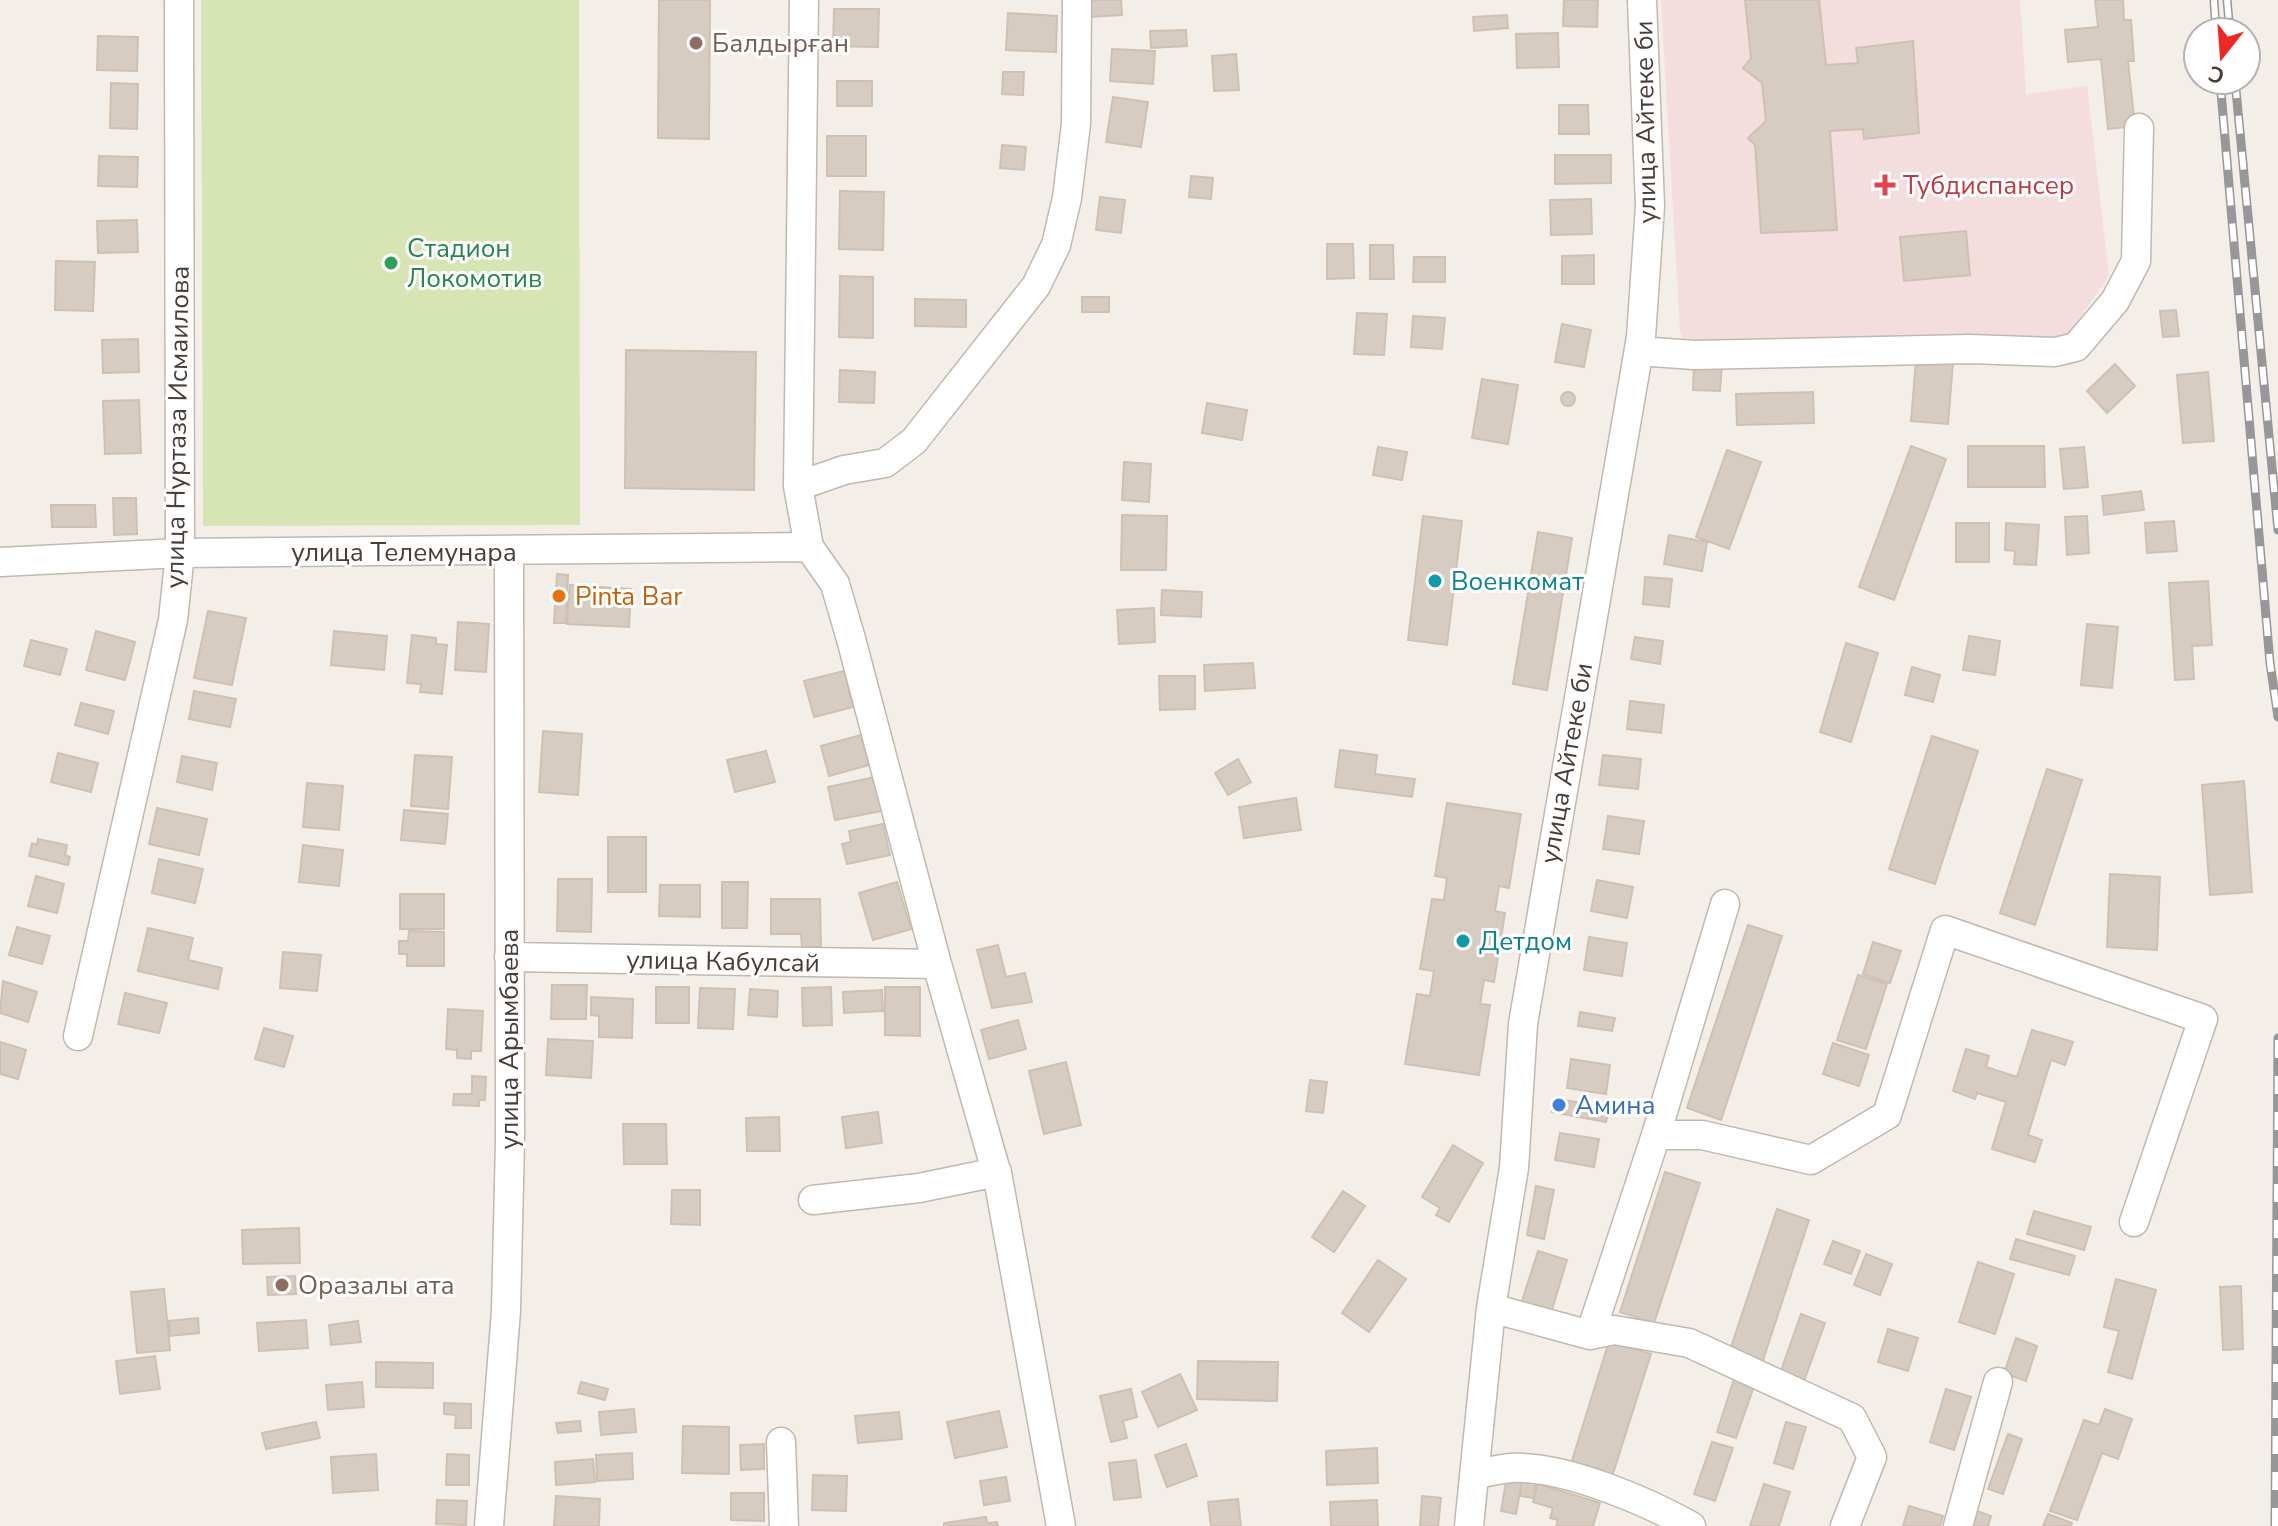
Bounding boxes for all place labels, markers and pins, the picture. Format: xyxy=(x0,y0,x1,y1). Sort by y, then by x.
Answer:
place label: Балдырған xyxy=(712,26,849,61)
marker: Балдырған xyxy=(687,34,705,52)
place label: Тубдиспансер xyxy=(1903,168,2074,203)
marker: Тубдиспансер xyxy=(1874,174,1896,196)
place label: Стадион Локомотив xyxy=(407,231,542,296)
marker: Стадион Локомотив xyxy=(382,254,400,272)
place label: Военкомат xyxy=(1451,564,1584,599)
marker: Военкомат xyxy=(1426,572,1444,590)
place label: Pinta Bar xyxy=(575,579,683,614)
marker: Pinta Bar xyxy=(550,587,568,605)
place label: Детдом xyxy=(1479,924,1572,959)
marker: Детдом xyxy=(1454,932,1472,950)
place label: Амина xyxy=(1575,1088,1656,1123)
marker: Амина xyxy=(1550,1096,1568,1114)
place label: Оразалы ата xyxy=(298,1268,454,1303)
marker: Оразалы ата xyxy=(273,1276,291,1294)

